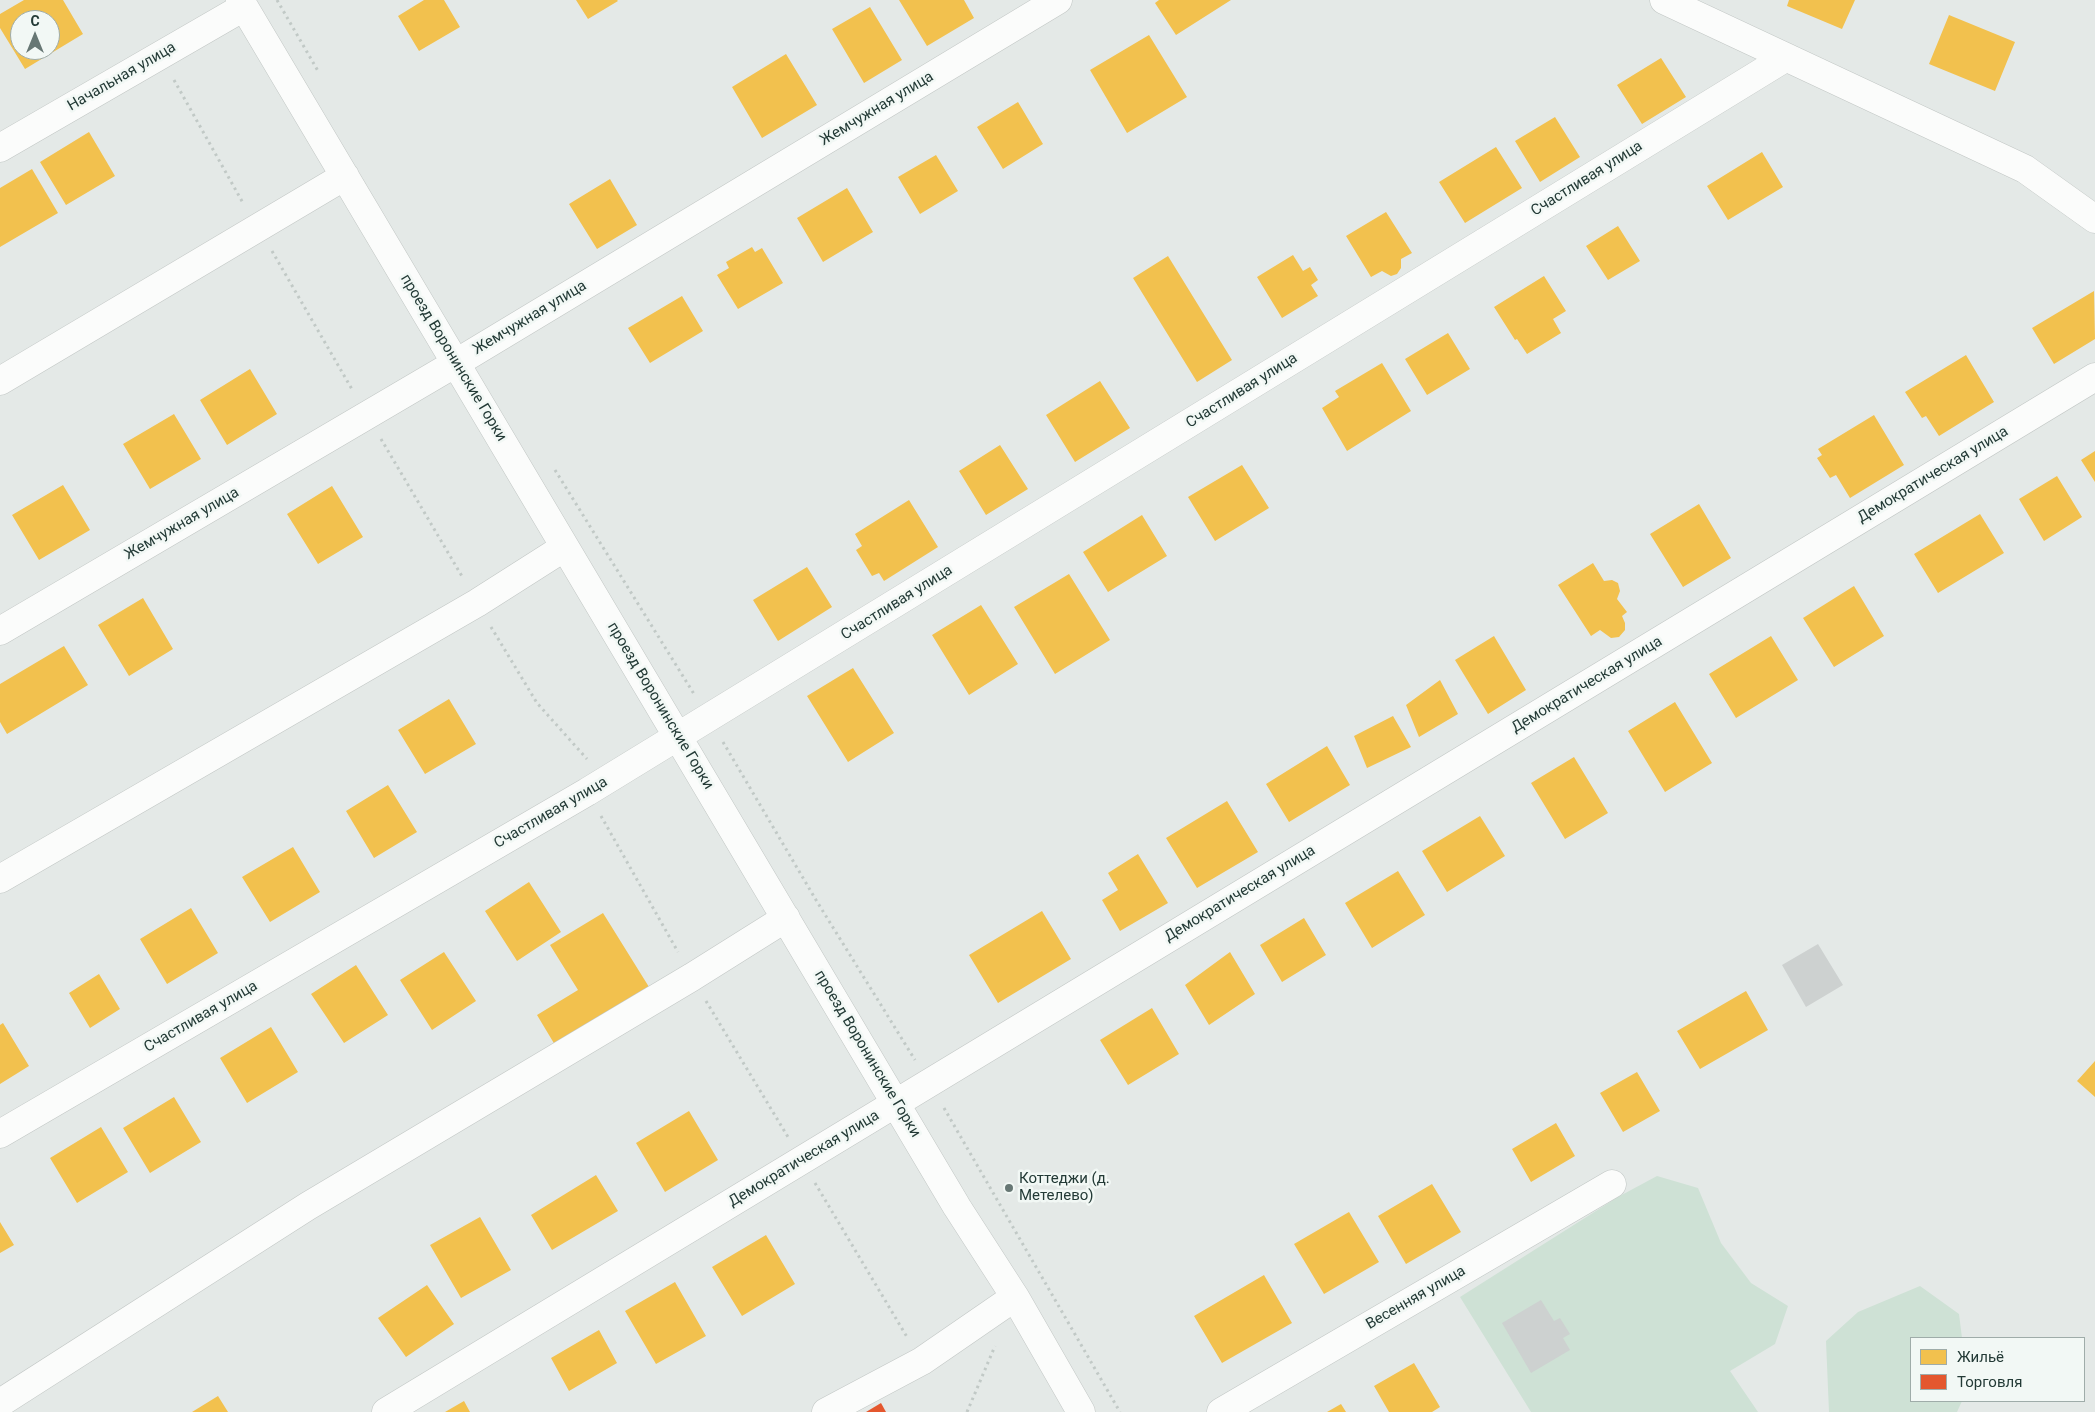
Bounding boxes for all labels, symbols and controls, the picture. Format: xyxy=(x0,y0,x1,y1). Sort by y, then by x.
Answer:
north arrow xyxy=(10,10,60,60)
text: С xyxy=(30,13,40,29)
street label: Начальная улица xyxy=(65,39,179,115)
street label: Жемчужная улица xyxy=(817,68,937,150)
street label: Счастливая улица xyxy=(1528,138,1646,220)
street label: проезд Воронинские Горки xyxy=(396,271,510,445)
street label: Жемчужная улица xyxy=(470,277,590,359)
street label: Счастливая улица xyxy=(1183,350,1301,432)
street label: Демократическая улица xyxy=(1854,423,2012,527)
street label: Жемчужная улица xyxy=(122,484,242,564)
street label: Счастливая улица xyxy=(838,562,956,644)
street label: проезд Воронинские Горки xyxy=(603,619,717,793)
street label: Демократическая улица xyxy=(1508,633,1666,737)
street label: Счастливая улица xyxy=(491,773,611,853)
street label: Демократическая улица xyxy=(1161,842,1319,946)
street label: проезд Воронинские Горки xyxy=(810,967,924,1141)
street label: Счастливая улица xyxy=(141,977,261,1057)
street label: Демократическая улица xyxy=(725,1107,883,1211)
place label: Коттеджи (д. Метелево) xyxy=(1019,1170,1110,1205)
marker: Коттеджи (д. Метелево) xyxy=(1003,1182,1015,1194)
street label: Весенняя улица xyxy=(1363,1262,1469,1334)
legend xyxy=(1910,1337,2085,1402)
text: Жильё xyxy=(1957,1348,2004,1366)
text: Торговля xyxy=(1957,1373,2022,1391)

